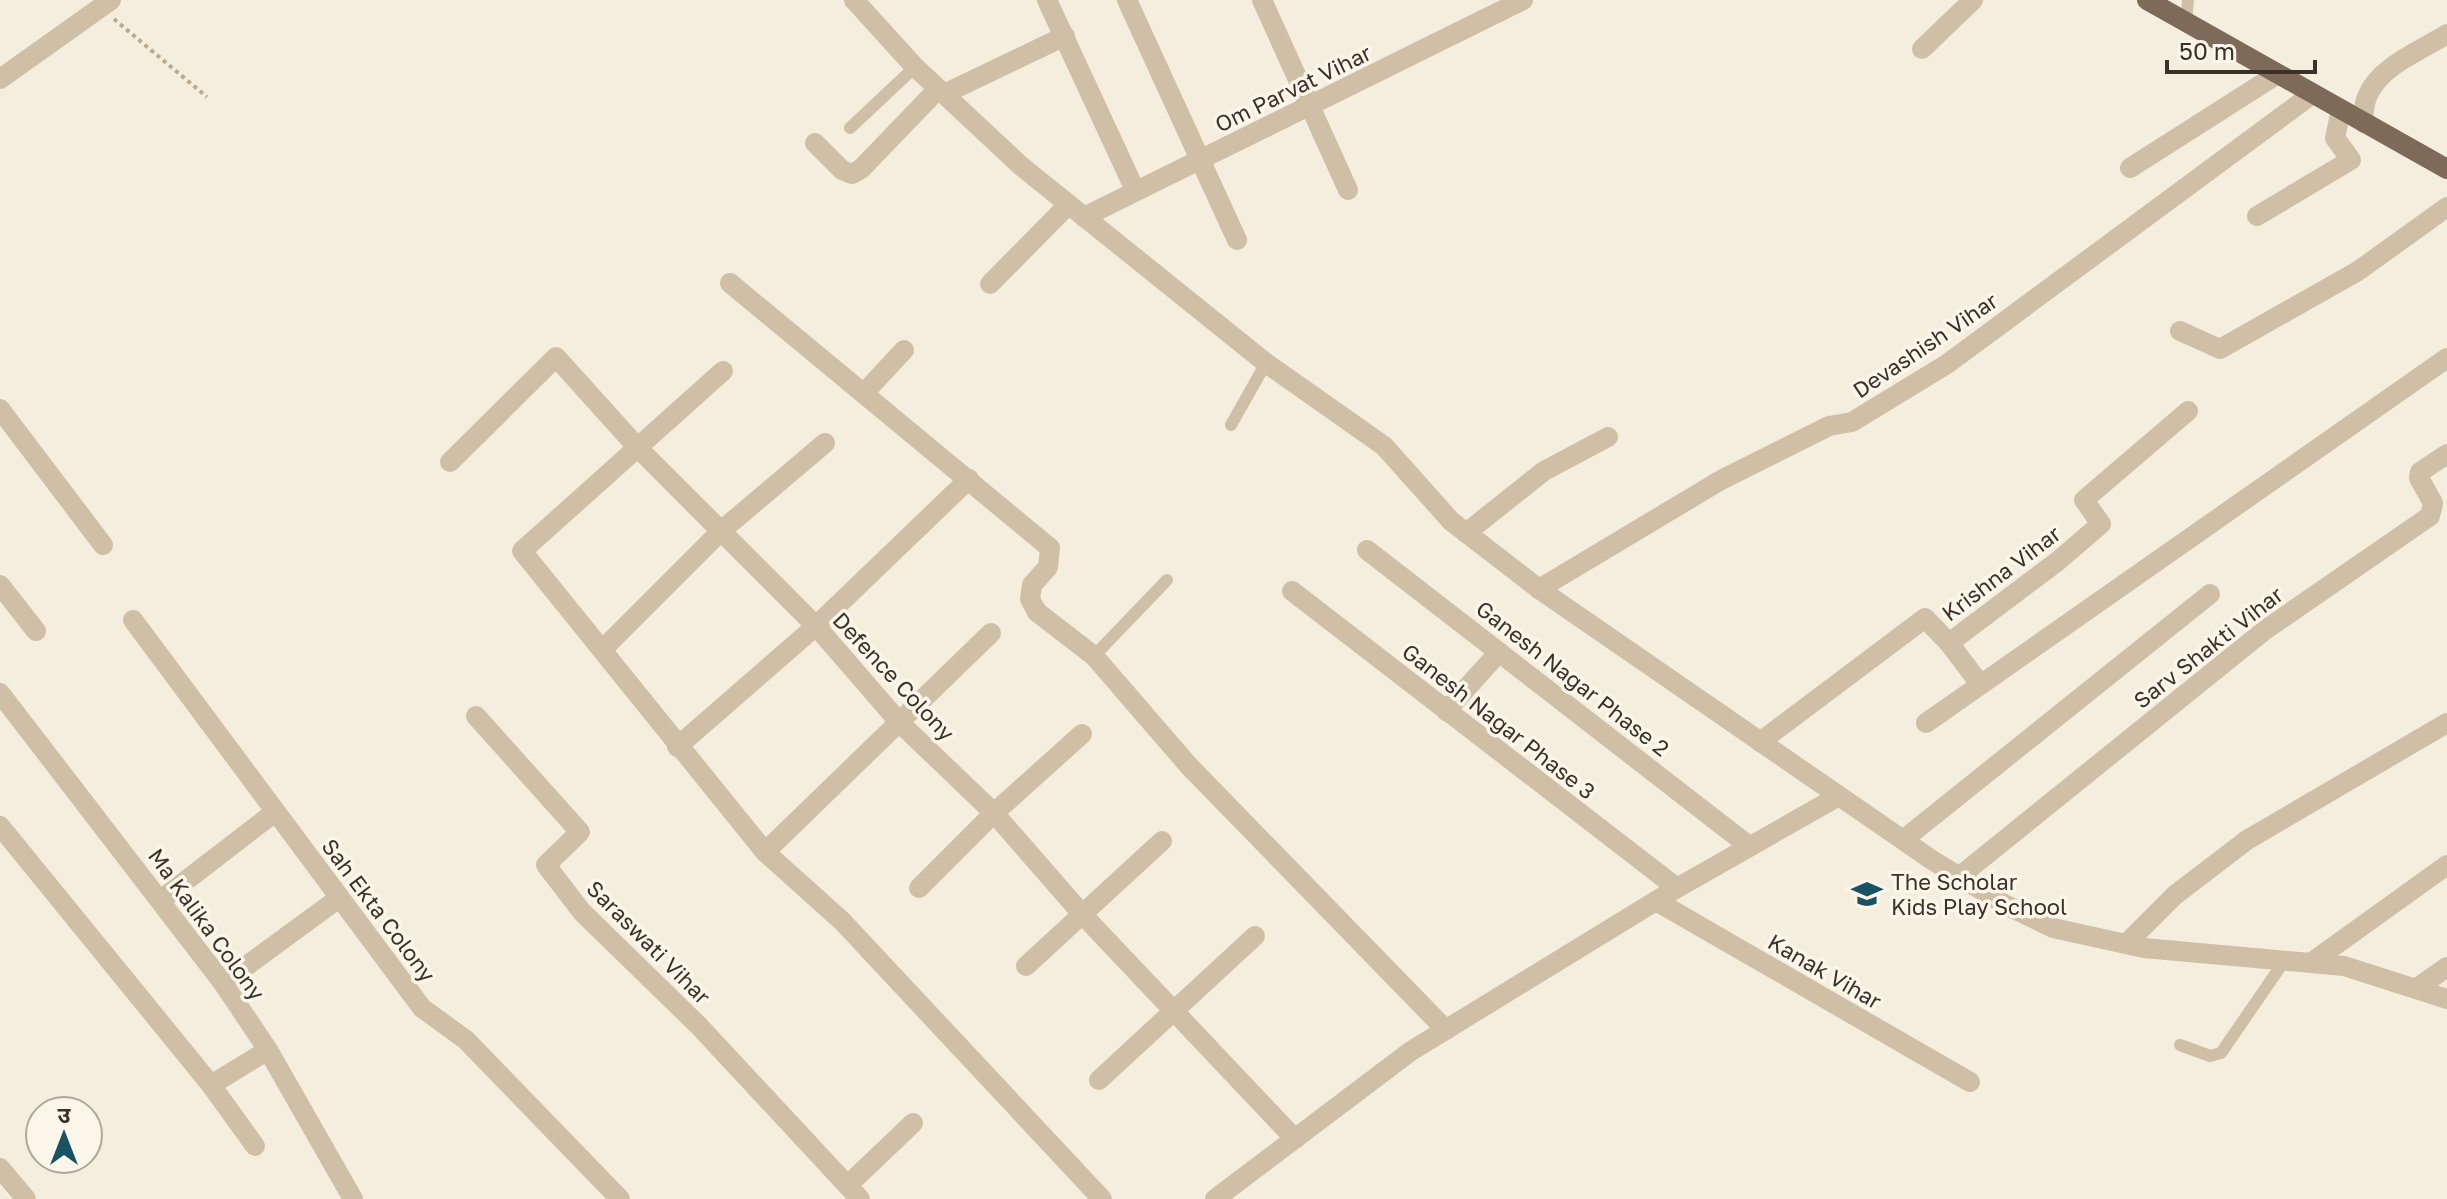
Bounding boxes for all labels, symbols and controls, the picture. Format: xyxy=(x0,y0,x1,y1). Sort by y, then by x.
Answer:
scale bar xyxy=(2167,24,2315,74)
text: 50 m xyxy=(2179,36,2235,65)
street label: Om Parvat Vihar xyxy=(1210,38,1376,137)
street label: Devashish Vihar xyxy=(1847,286,2003,403)
street label: Krishna Vihar xyxy=(1936,519,2066,626)
street label: Sarv Shakti Vihar xyxy=(2128,580,2288,714)
street label: Ganesh Nagar Phase 2 xyxy=(1471,594,1675,762)
street label: Defence Colony xyxy=(828,606,960,746)
street label: Ganesh Nagar Phase 3 xyxy=(1397,637,1601,805)
street label: Sah Ekta Colony xyxy=(316,833,442,987)
street label: Ma Kalika Colony xyxy=(143,843,271,1005)
place label: The Scholar Kids Play School xyxy=(1891,868,2067,920)
street label: Saraswati Vihar xyxy=(581,874,717,1010)
school or university icon: The Scholar Kids Play School xyxy=(1850,877,1884,911)
street label: Kanak Vihar xyxy=(1763,928,1887,1015)
north arrow xyxy=(24,1095,104,1175)
text: उ xyxy=(58,1101,72,1128)

